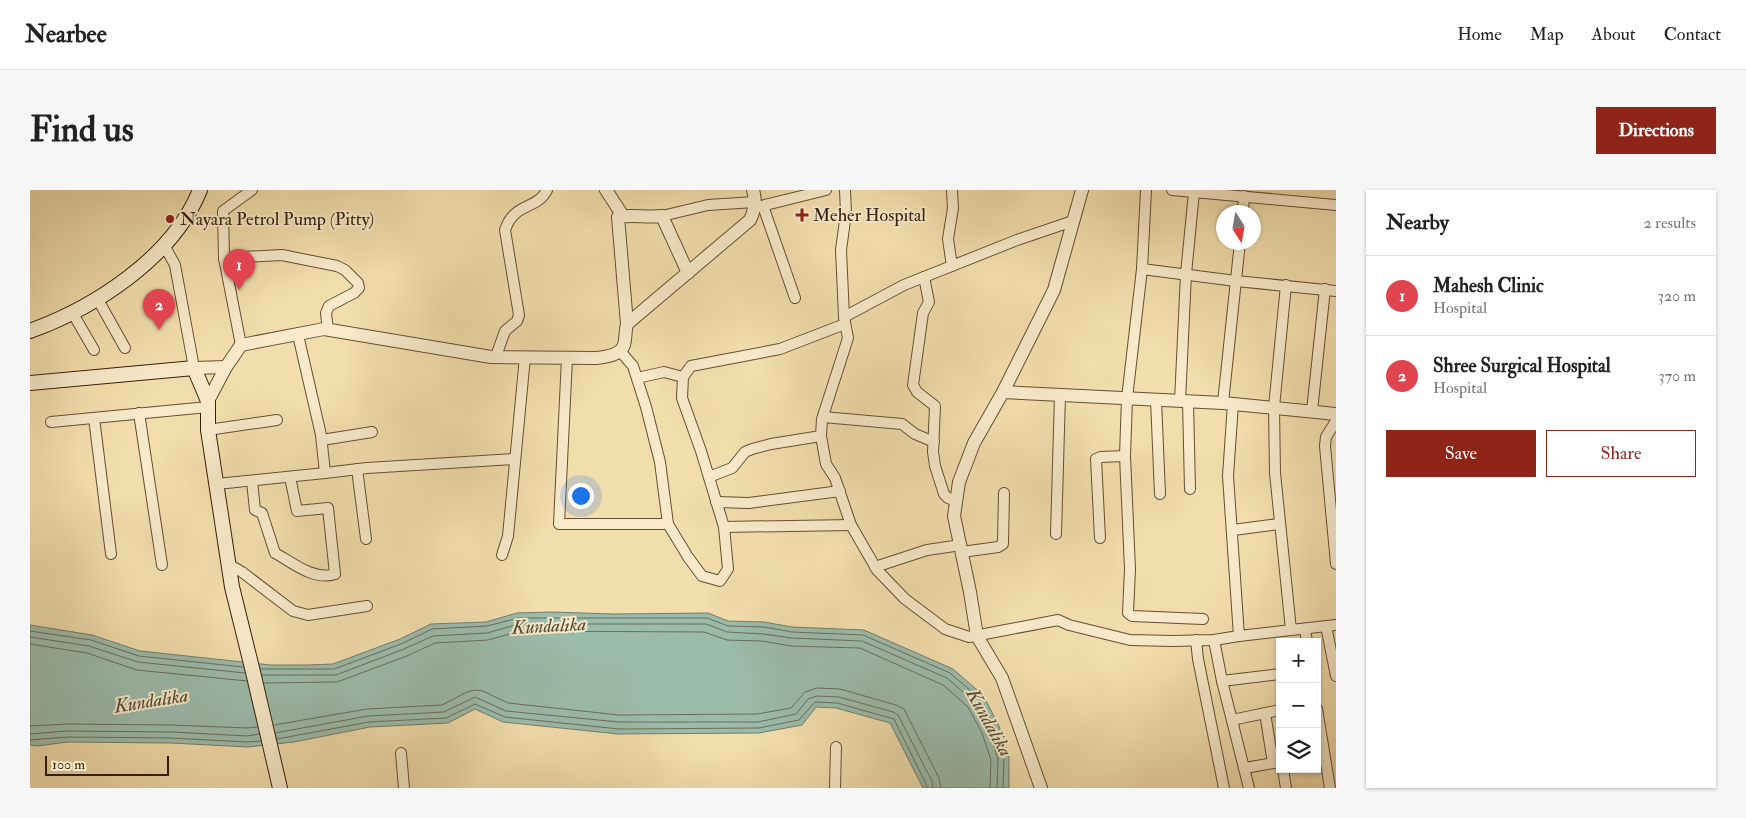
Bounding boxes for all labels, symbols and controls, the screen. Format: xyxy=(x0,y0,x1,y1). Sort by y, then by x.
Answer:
text: Nearbee xyxy=(25,19,107,50)
text: Home xyxy=(1457,23,1502,46)
text: Map xyxy=(1530,23,1564,46)
text: About xyxy=(1592,23,1636,46)
text: Contact xyxy=(1664,23,1721,46)
button: Directions xyxy=(1596,107,1716,154)
text: Find us xyxy=(30,108,134,152)
place label: Meher Hospital xyxy=(813,204,926,227)
north arrow xyxy=(1216,205,1261,250)
place label: Nayara Petrol Pump (Pitty) xyxy=(180,208,374,231)
marker: Meher Hospital xyxy=(795,208,809,222)
text: Nearby xyxy=(1386,209,1449,236)
marker: Nayara Petrol Pump (Pitty) xyxy=(164,213,176,225)
text: 2 results xyxy=(1643,213,1696,233)
pin: 1 xyxy=(223,249,255,290)
text: Mahesh Clinic xyxy=(1433,274,1544,298)
text: 1 xyxy=(1399,286,1405,306)
text: 320 m xyxy=(1658,286,1696,306)
pin: 2 xyxy=(143,289,175,330)
text: Hospital xyxy=(1433,298,1487,318)
text: Shree Surgical Hospital xyxy=(1433,354,1611,378)
text: 2 xyxy=(1398,366,1406,386)
text: 370 m xyxy=(1659,366,1696,386)
text: Hospital xyxy=(1433,378,1487,398)
button: Save xyxy=(1386,430,1536,477)
button: Share xyxy=(1546,430,1696,477)
your location xyxy=(568,483,594,509)
water label: Kundalika xyxy=(510,612,587,640)
map controls xyxy=(1276,638,1321,773)
button: + xyxy=(1276,638,1321,683)
water label: Kundalika xyxy=(111,683,190,719)
water label: Kundalika xyxy=(960,683,1018,761)
button: − xyxy=(1276,683,1321,728)
button: layers xyxy=(1276,728,1321,773)
scale bar xyxy=(45,753,169,776)
text: 100 m xyxy=(52,756,85,773)

